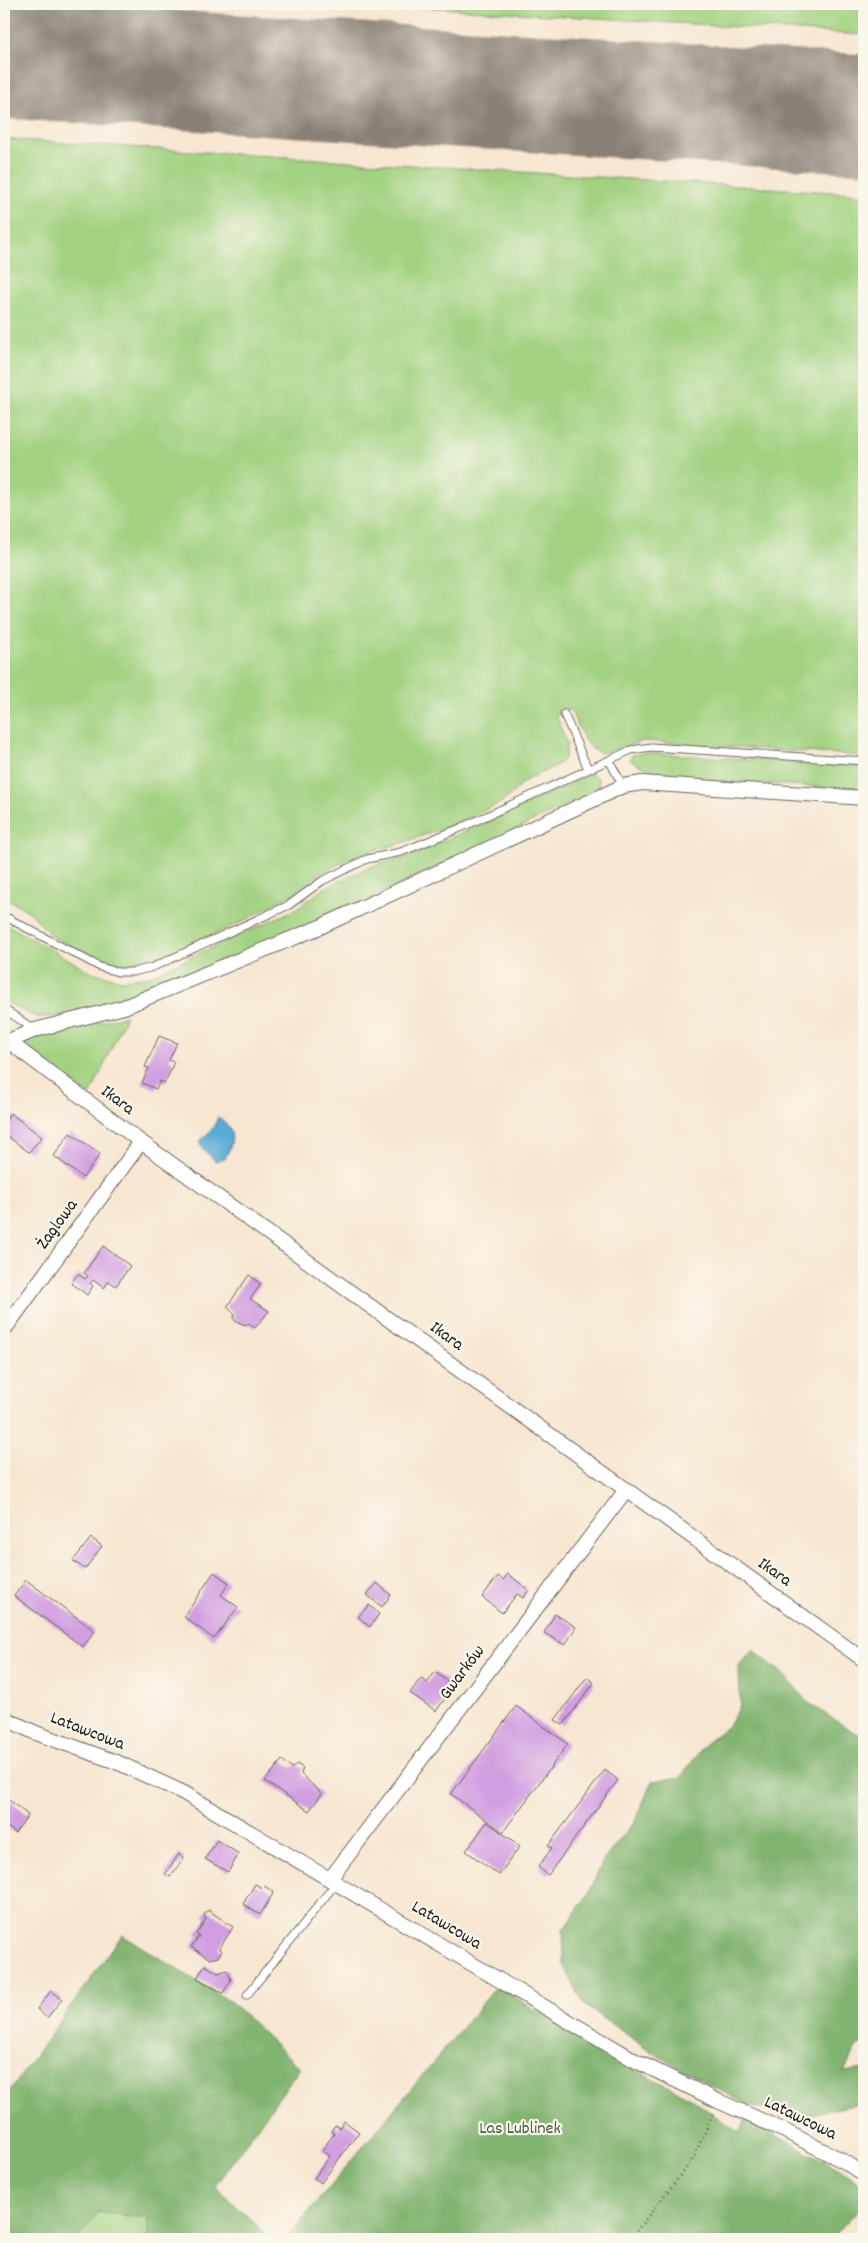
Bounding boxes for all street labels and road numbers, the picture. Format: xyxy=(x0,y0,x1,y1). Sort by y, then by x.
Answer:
street label: Ikara xyxy=(95,1080,140,1122)
street label: Żaglowa xyxy=(31,1194,85,1255)
street label: Ikara xyxy=(424,1316,469,1358)
street label: Ikara xyxy=(752,1552,797,1594)
street label: Gwarków xyxy=(434,1640,492,1706)
street label: Latawcowa xyxy=(46,1706,128,1758)
street label: Latawcowa xyxy=(406,1895,486,1957)
street label: Latawcowa xyxy=(760,2091,841,2148)

